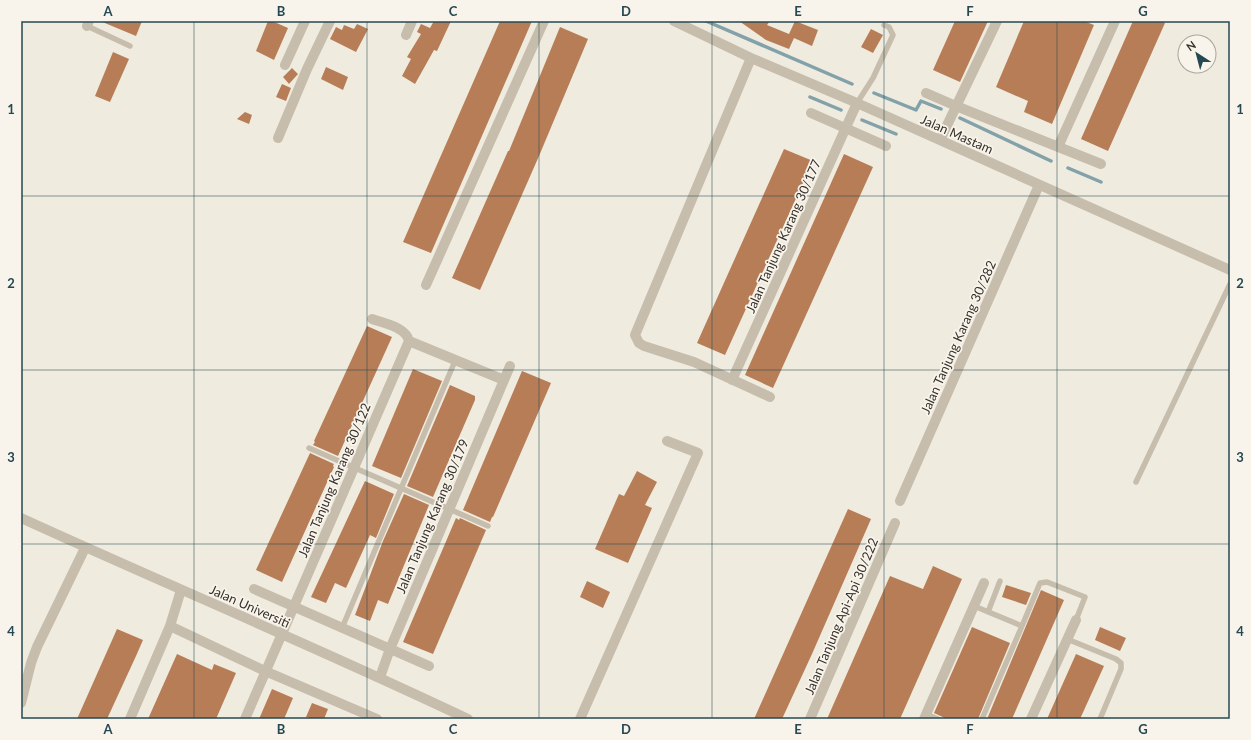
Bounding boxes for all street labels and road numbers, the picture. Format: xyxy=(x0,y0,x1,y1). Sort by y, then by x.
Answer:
street label: Jalan Mastam xyxy=(918,111,996,157)
street label: Jalan Tanjung Karang 30/177 xyxy=(742,156,824,315)
street label: Jalan Tanjung Karang 30/282 xyxy=(917,258,999,416)
street label: Jalan Tanjung Karang 30/122 xyxy=(294,400,374,560)
street label: Jalan Tanjung Karang 30/179 xyxy=(392,436,472,596)
street label: Jalan Tanjung Api-Api 30/222 xyxy=(801,535,881,697)
street label: Jalan Universiti xyxy=(207,581,293,631)

